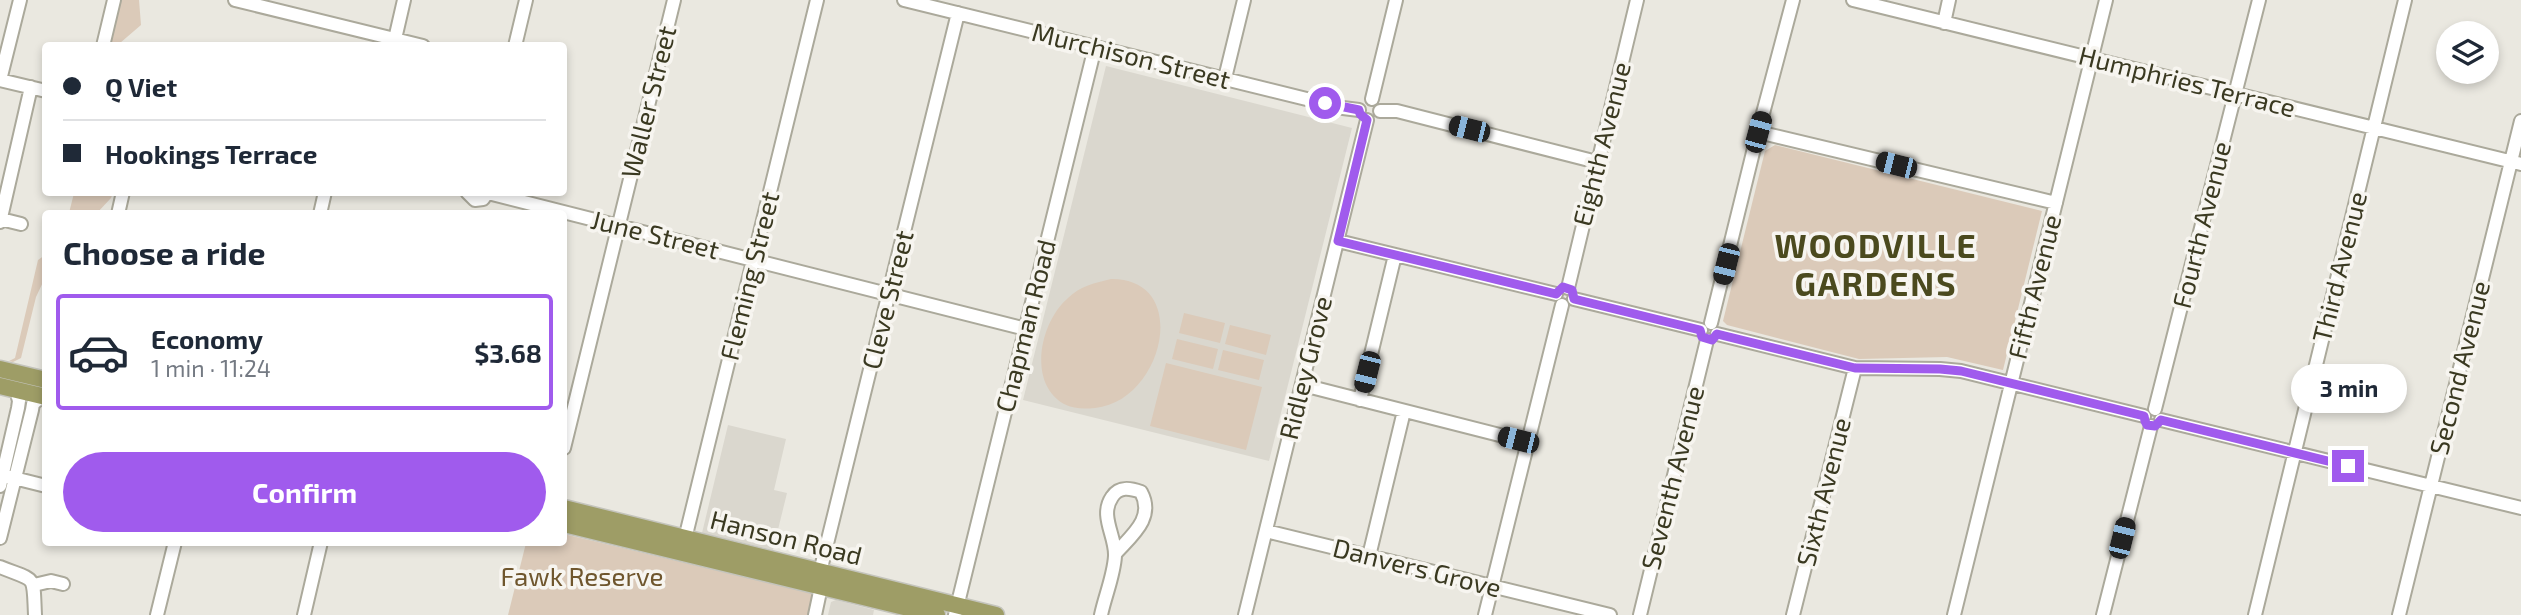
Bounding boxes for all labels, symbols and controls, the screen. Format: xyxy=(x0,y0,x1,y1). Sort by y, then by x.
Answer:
street label: Murchison Street xyxy=(1029,15,1234,94)
map controls xyxy=(2436,21,2499,84)
button: layers xyxy=(2436,21,2499,84)
street label: Waller Street xyxy=(614,22,681,181)
street label: Humphries Terrace xyxy=(2076,39,2299,122)
street label: Eighth Avenue xyxy=(1565,58,1636,229)
text: Q Viet xyxy=(105,71,177,102)
route start xyxy=(1309,87,1341,119)
car xyxy=(1743,109,1774,155)
car xyxy=(1447,114,1492,144)
text: Hookings Terrace xyxy=(105,138,317,169)
street label: Fourth Avenue xyxy=(2165,138,2236,311)
car xyxy=(1874,150,1919,180)
street label: Fleming Street xyxy=(713,188,784,363)
street label: Third Avenue xyxy=(2305,188,2372,345)
street label: June Street xyxy=(588,203,723,264)
street label: Fifth Avenue xyxy=(2001,211,2066,362)
district label: WOODVILLE GARDENS xyxy=(1775,225,1977,303)
street label: Cleve Street xyxy=(854,227,919,372)
text: Choose a ride xyxy=(63,233,266,271)
street label: Chapman Road xyxy=(988,236,1061,415)
car xyxy=(1711,241,1742,287)
street label: Second Avenue xyxy=(2422,277,2495,458)
street label: Ridley Grove xyxy=(1272,293,1337,443)
icon: car xyxy=(67,321,130,384)
text: Economy xyxy=(151,323,263,354)
text: $3.68 xyxy=(474,337,542,368)
car xyxy=(1352,349,1383,395)
text: 1 min · 11:24 xyxy=(151,354,271,382)
callout: 3 min xyxy=(2290,364,2406,414)
text: 3 min xyxy=(2320,374,2378,402)
street label: Seventh Avenue xyxy=(1634,382,1709,573)
street label: Sixth Avenue xyxy=(1789,414,1856,569)
car xyxy=(1496,425,1541,455)
route end xyxy=(2332,450,2364,482)
button: Confirm xyxy=(63,452,546,532)
street label: Hanson Road xyxy=(707,503,866,570)
car xyxy=(2107,515,2138,561)
street label: Danvers Grove xyxy=(1330,531,1505,602)
park label: Fawk Reserve xyxy=(501,560,663,591)

